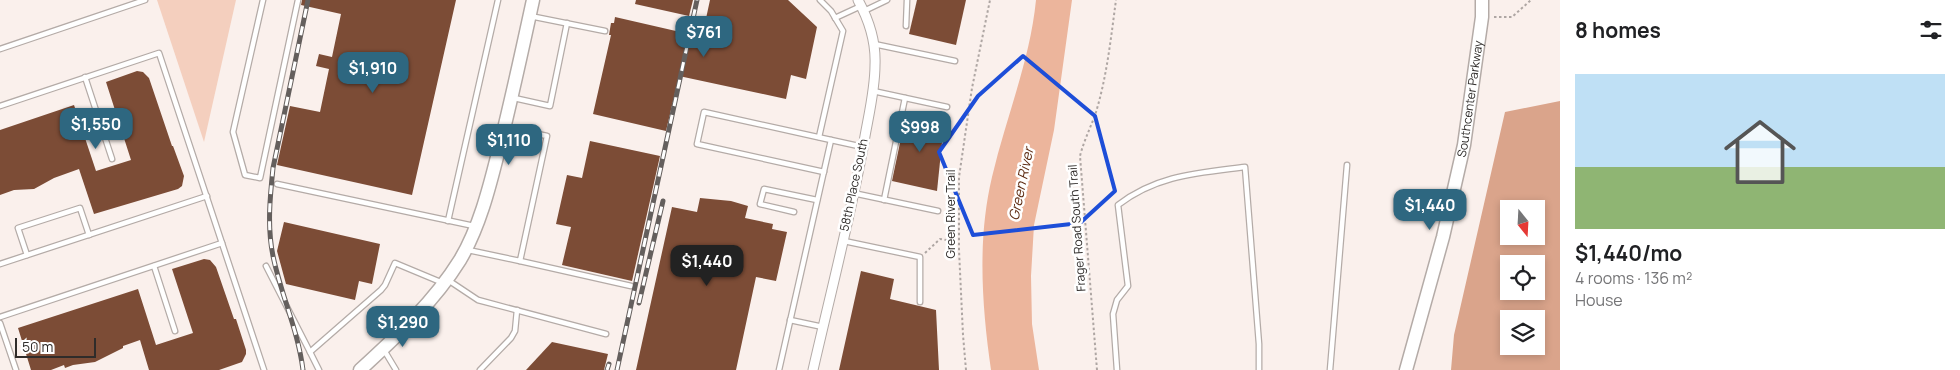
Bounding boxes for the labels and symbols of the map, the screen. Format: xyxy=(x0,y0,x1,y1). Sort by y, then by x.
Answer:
pin: $761 xyxy=(674,15,734,58)
street label: Southcenter Parkway xyxy=(1452,39,1487,159)
pin: $1,910 xyxy=(332,52,414,94)
pin: $1,550 xyxy=(55,108,137,150)
pin: $998 xyxy=(890,110,950,153)
pin: $1,110 xyxy=(468,124,550,166)
street label: 58th Place South xyxy=(835,137,872,233)
water label: Green River xyxy=(1004,144,1038,222)
street label: Frager Road South Trail xyxy=(1064,164,1089,292)
street label: Green River Trail xyxy=(942,170,959,258)
pin: $1,440 xyxy=(1389,188,1471,231)
north arrow xyxy=(1500,200,1545,245)
pin: $1,440 xyxy=(666,244,748,287)
pin: $1,290 xyxy=(362,306,444,348)
scale bar xyxy=(15,335,96,358)

